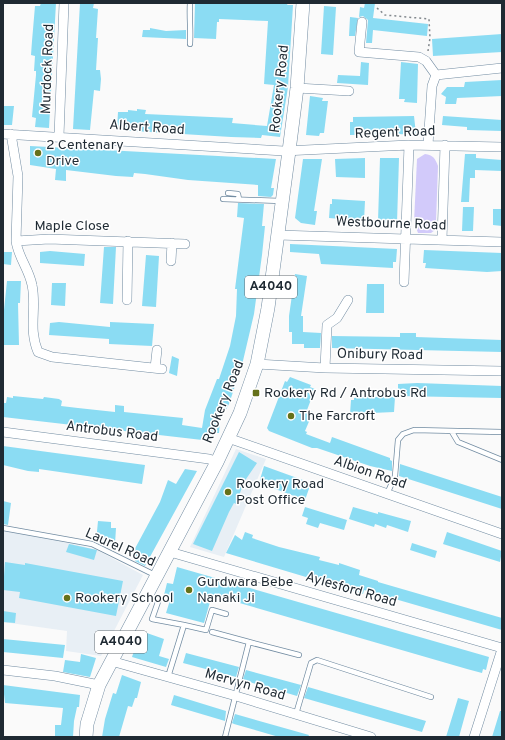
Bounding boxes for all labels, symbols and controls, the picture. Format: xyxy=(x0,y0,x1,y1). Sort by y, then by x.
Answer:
street label: Murdock Road xyxy=(38,24,58,114)
street label: Rookery Road xyxy=(267,44,293,134)
street label: Albert Road xyxy=(109,117,185,139)
street label: Regent Road xyxy=(354,123,436,143)
place label: 2 Centenary Drive xyxy=(46,137,124,170)
marker: 2 Centenary Drive xyxy=(33,148,43,158)
street label: Westbourne Road xyxy=(335,214,447,234)
street label: Maple Close xyxy=(34,218,110,235)
road number: A4040 xyxy=(245,276,297,298)
street label: Onibury Road xyxy=(337,346,423,364)
street label: Rookery Road xyxy=(200,358,248,446)
place label: Rookery Rd / Antrobus Rd xyxy=(264,385,427,402)
marker: Rookery Rd / Antrobus Rd xyxy=(251,388,261,398)
place label: The Farcroft xyxy=(299,408,375,425)
marker: The Farcroft xyxy=(286,411,296,421)
street label: Antrobus Road xyxy=(65,418,159,446)
street label: Albion Road xyxy=(331,453,409,493)
place label: Rookery Road Post Office xyxy=(236,476,324,509)
marker: Rookery Road Post Office xyxy=(223,487,233,497)
street label: Laurel Road xyxy=(82,525,158,571)
street label: Aylesford Road xyxy=(303,569,399,611)
place label: Gurdwara Bebe Nanaki Ji xyxy=(197,574,293,607)
marker: Gurdwara Bebe Nanaki Ji xyxy=(184,585,194,595)
place label: Rookery School xyxy=(75,590,174,607)
marker: Rookery School xyxy=(62,593,72,603)
road number: A4040 xyxy=(95,631,147,653)
street label: Mervyn Road xyxy=(203,665,287,705)

